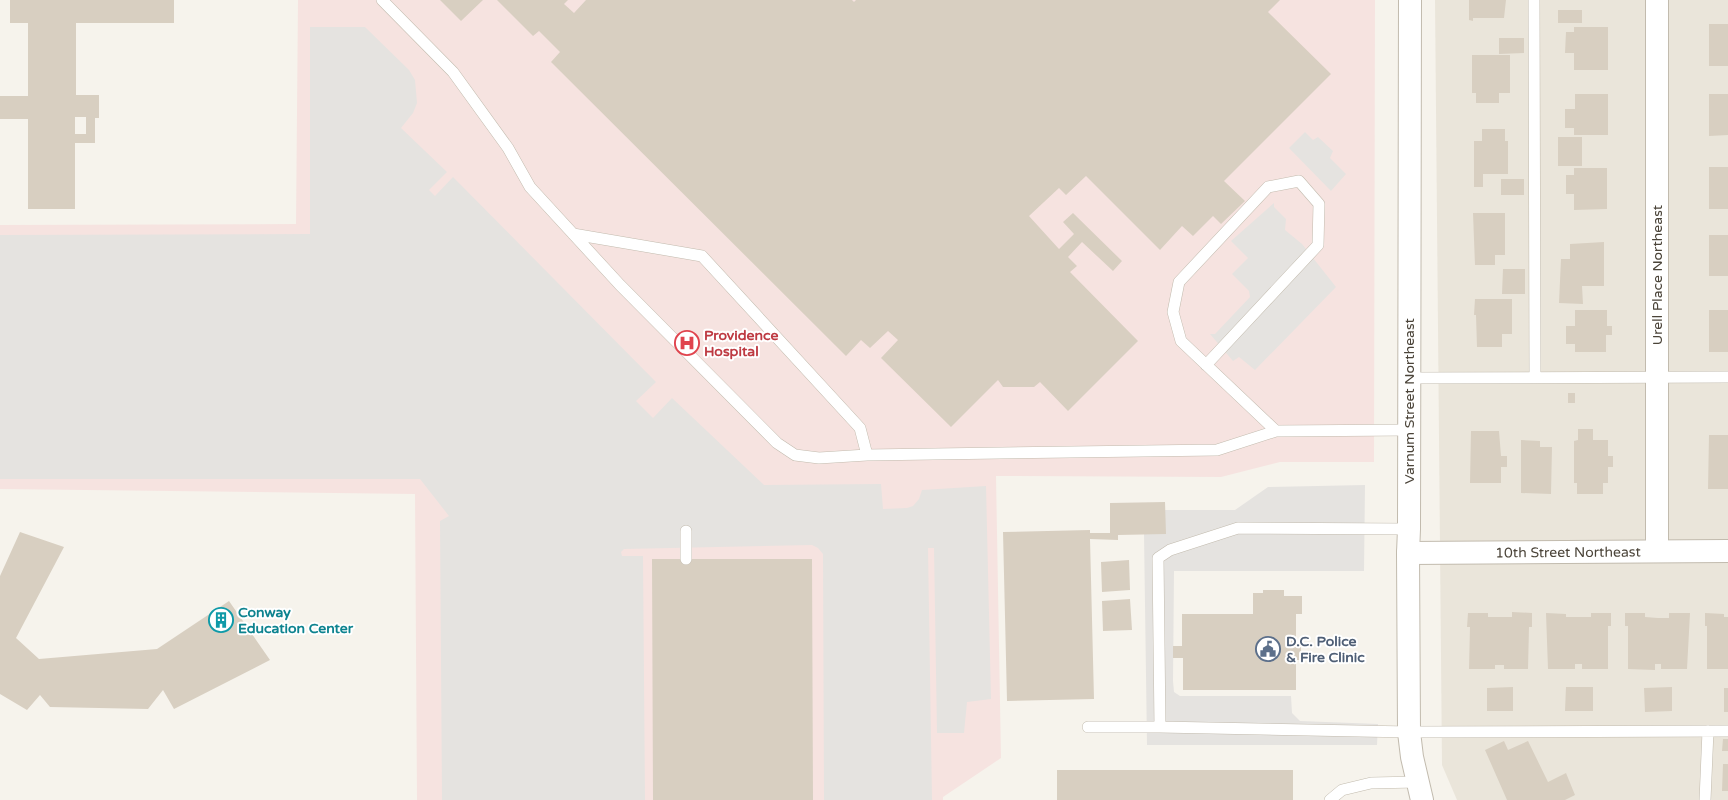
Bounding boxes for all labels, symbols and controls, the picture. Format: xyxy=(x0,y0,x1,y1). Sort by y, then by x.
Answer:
street label: Urell Place Northeast xyxy=(1649,204,1666,345)
street label: Varnum Street Northeast xyxy=(1401,317,1418,484)
place label: Providence Hospital xyxy=(704,327,778,360)
hospital icon: Providence Hospital xyxy=(674,330,700,356)
street label: 10th Street Northeast xyxy=(1495,543,1641,561)
place label: Conway Education Center xyxy=(238,604,354,637)
building icon: Conway Education Center xyxy=(208,607,234,633)
place label: D.C. Police & Fire Clinic xyxy=(1286,633,1365,666)
public building icon: D.C. Police & Fire Clinic xyxy=(1255,636,1281,662)

